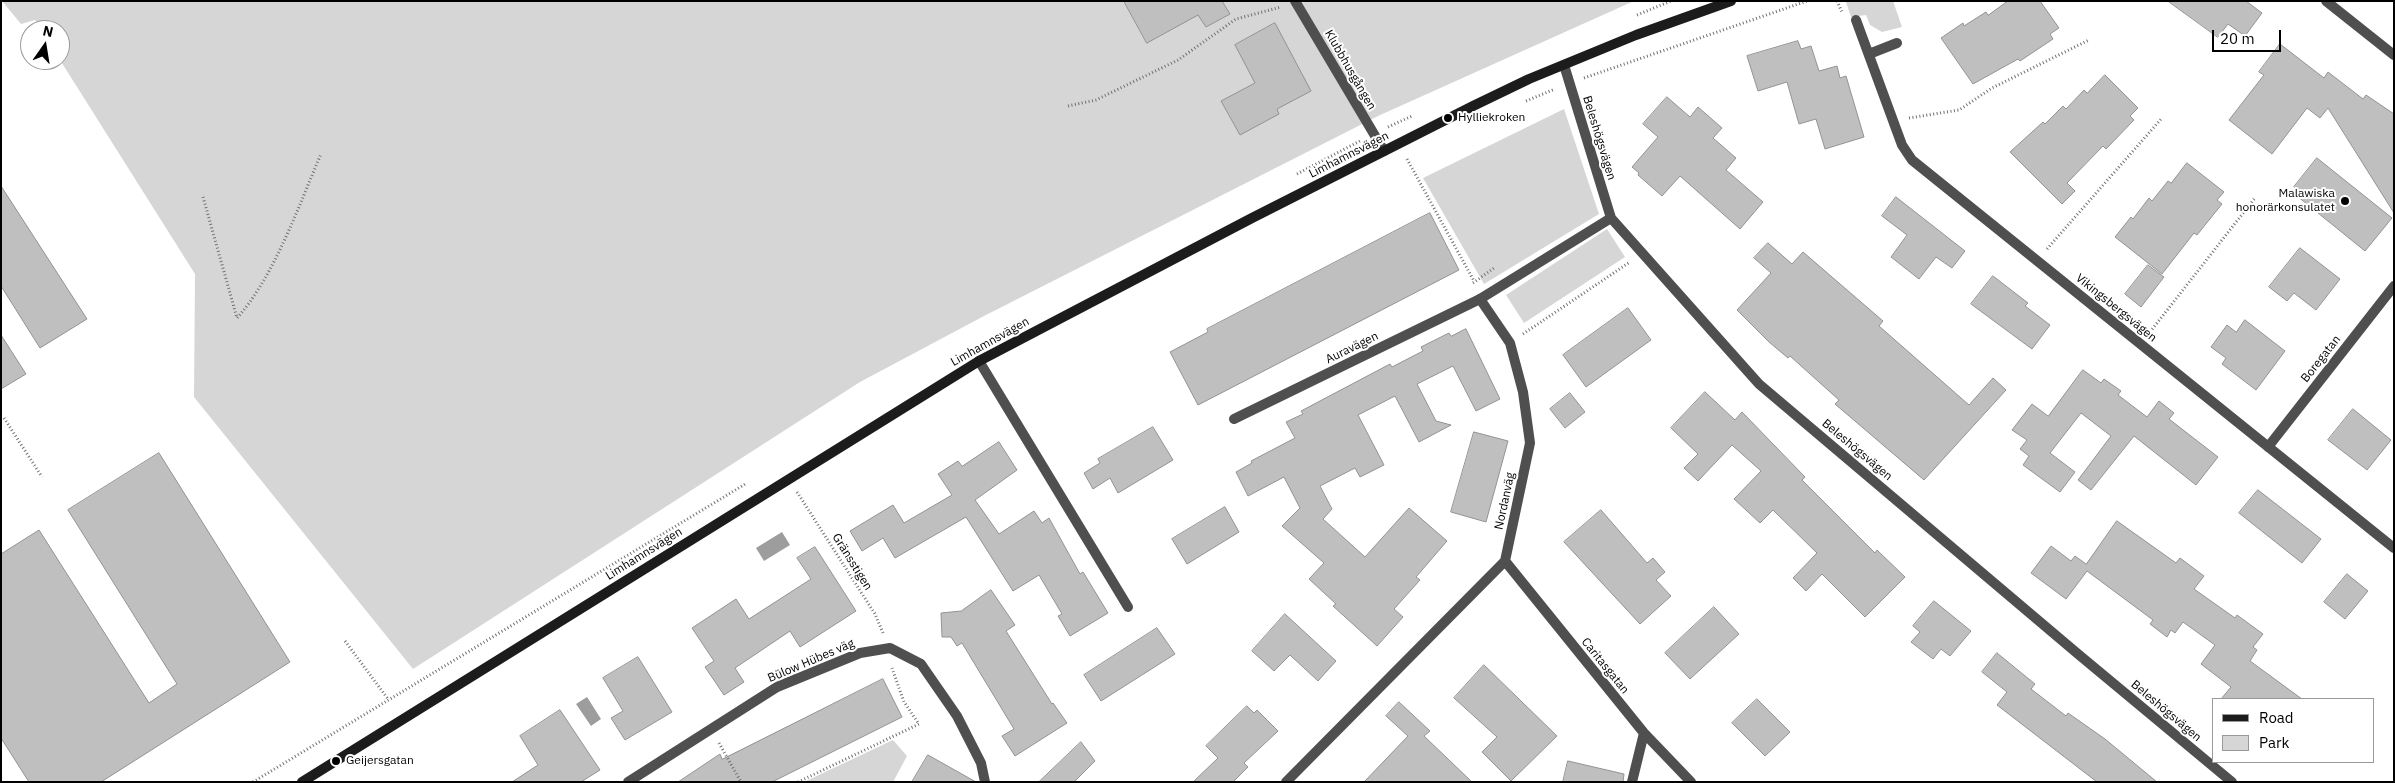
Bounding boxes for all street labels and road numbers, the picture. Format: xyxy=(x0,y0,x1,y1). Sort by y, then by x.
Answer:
street label: Klubbhusgången xyxy=(1321,27,1379,113)
street label: Beleshögsvägen xyxy=(1579,94,1619,182)
street label: Limhamnsvägen xyxy=(1307,129,1391,181)
street label: Vikingsbergsvägen xyxy=(2073,271,2159,345)
street label: Limhamnsvägen xyxy=(948,314,1032,370)
street label: Auravägen xyxy=(1323,329,1381,367)
street label: Boregatan xyxy=(2298,333,2344,385)
street label: Beleshögsvägen xyxy=(1819,416,1895,484)
street label: Nordanväg xyxy=(1492,471,1518,531)
street label: Limhamnsvägen xyxy=(603,525,685,583)
street label: Gränsstigen xyxy=(829,531,875,593)
street label: Caritasgatan xyxy=(1578,635,1632,697)
street label: Bülow Hübes väg xyxy=(766,636,856,686)
street label: Beleshögsvägen xyxy=(2128,677,2204,745)

